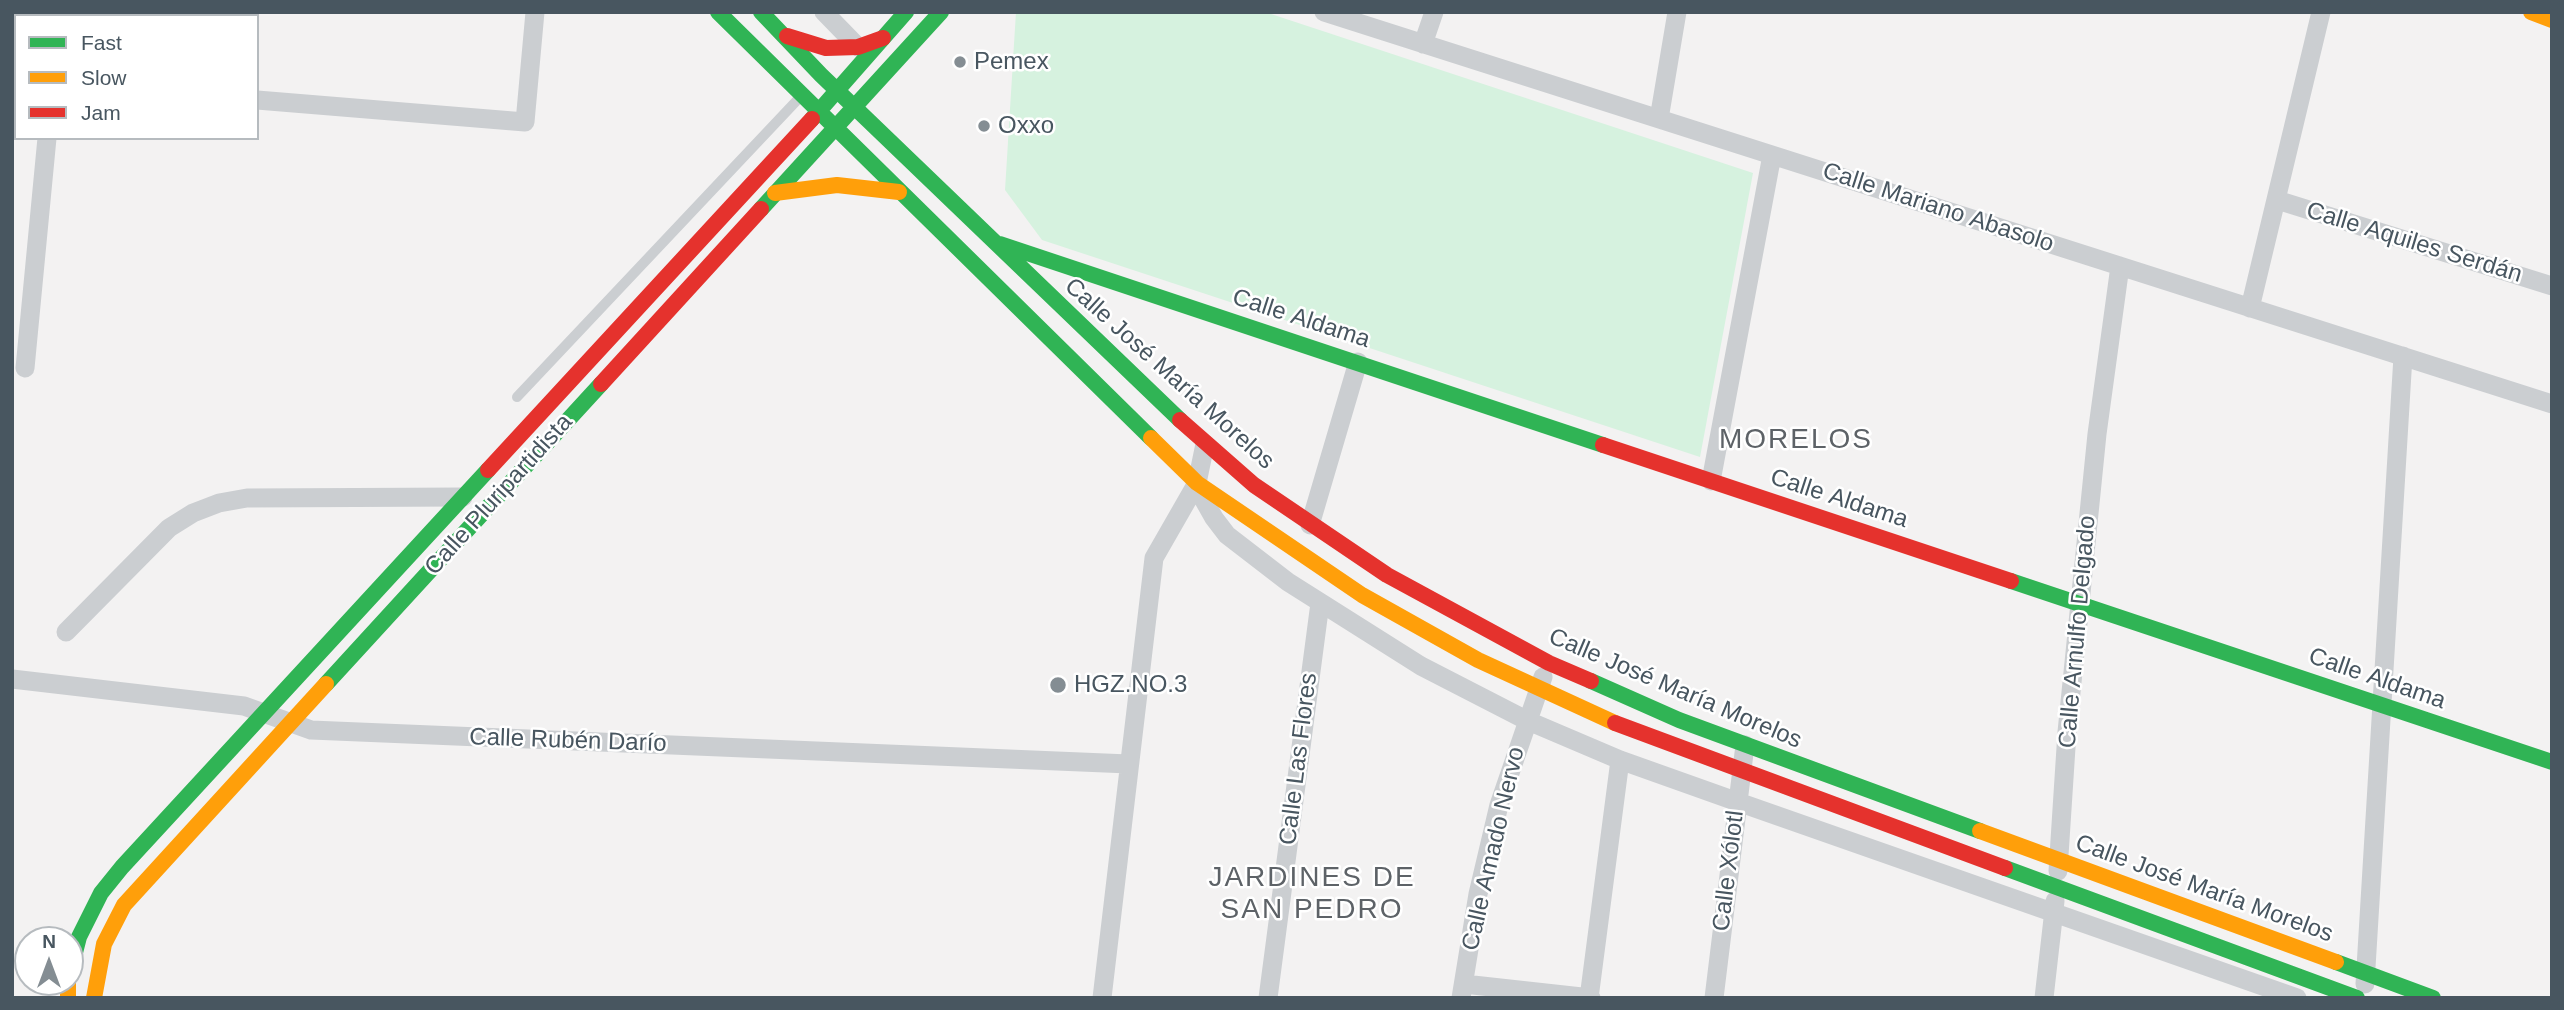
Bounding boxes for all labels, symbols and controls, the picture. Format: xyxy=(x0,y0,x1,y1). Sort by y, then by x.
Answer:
legend xyxy=(14,14,259,140)
text: Fast xyxy=(81,31,122,54)
place label: Pemex xyxy=(974,48,1049,76)
marker: Pemex xyxy=(952,54,968,70)
text: Slow xyxy=(81,66,127,89)
text: Jam xyxy=(81,101,121,124)
place label: Oxxo xyxy=(998,112,1054,140)
marker: Oxxo xyxy=(976,118,992,134)
street label: Calle Mariano Abasolo xyxy=(1819,157,2057,259)
street label: Calle Aquiles Serdán xyxy=(2303,196,2525,290)
street label: Calle José María Morelos xyxy=(1058,272,1280,476)
street label: Calle Aldama xyxy=(1229,283,1373,355)
street label: Calle Pluripartidista xyxy=(419,409,579,581)
district label: MORELOS xyxy=(1720,423,1872,457)
street label: Calle Aldama xyxy=(1767,463,1911,535)
street label: Calle Arnulfo Delgado xyxy=(2053,514,2103,750)
street label: Calle José María Morelos xyxy=(1544,623,1806,755)
street label: Calle Aldama xyxy=(2305,642,2449,716)
place label: HGZ.NO.3 xyxy=(1074,671,1187,699)
street label: Calle Las Flores xyxy=(1274,671,1324,847)
marker: HGZ.NO.3 xyxy=(1048,675,1068,695)
street label: Calle Rubén Darío xyxy=(469,723,667,759)
street label: Calle Amado Nervo xyxy=(1457,744,1531,954)
street label: Calle Xólotl xyxy=(1707,809,1751,933)
street label: Calle José María Morelos xyxy=(2071,829,2337,949)
district label: JARDINES DE SAN PEDRO xyxy=(1210,861,1414,927)
north arrow xyxy=(14,926,84,996)
text: N xyxy=(42,931,56,952)

